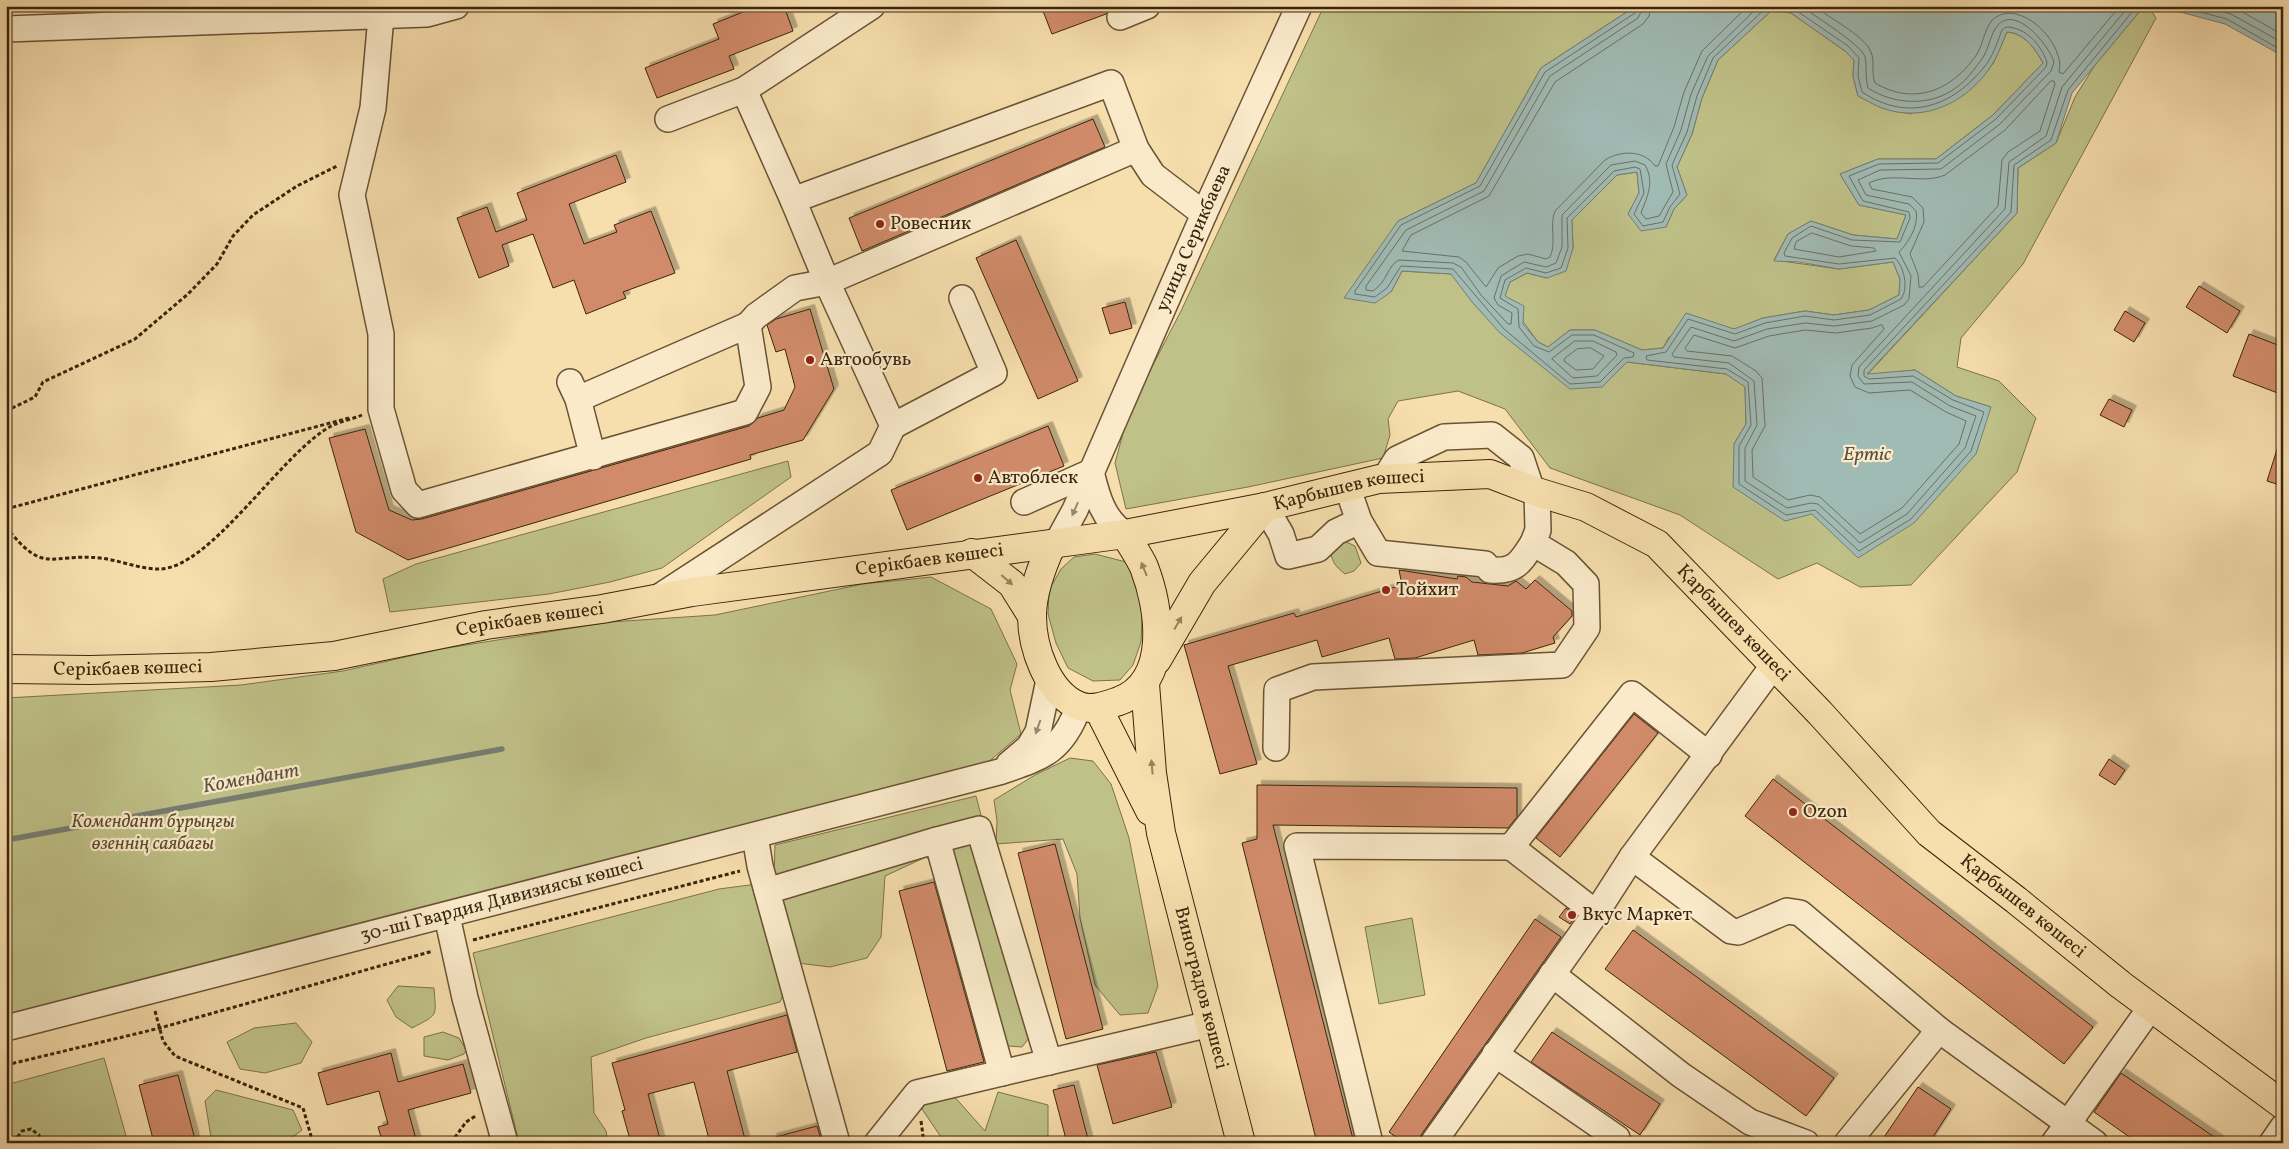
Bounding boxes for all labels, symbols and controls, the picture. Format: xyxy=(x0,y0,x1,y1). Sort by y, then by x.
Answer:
street label: улица Серикбаева xyxy=(1150,161,1238,316)
place label: Ровесник xyxy=(890,211,971,237)
marker: Ровесник xyxy=(874,218,886,230)
place label: Автообувь xyxy=(820,347,911,373)
marker: Автообувь xyxy=(804,354,816,366)
water label: Ертіс xyxy=(1843,441,1892,469)
street label: Қарбышев көшесі xyxy=(1271,464,1426,517)
place label: Автоблеск xyxy=(988,465,1078,491)
marker: Автоблеск xyxy=(972,472,984,484)
one-way arrow xyxy=(1071,502,1079,516)
street label: Серікбаев көшесі xyxy=(854,537,1005,583)
street label: Қарбышев көшесі xyxy=(1671,559,1796,688)
one-way arrow xyxy=(1140,561,1148,576)
one-way arrow xyxy=(1000,575,1013,586)
place label: Тойхит xyxy=(1396,577,1459,603)
marker: Тойхит xyxy=(1380,584,1392,596)
street label: Серікбаев көшесі xyxy=(454,596,606,644)
one-way arrow xyxy=(1174,617,1183,630)
street label: Серікбаев көшесі xyxy=(53,654,203,683)
one-way arrow xyxy=(1034,720,1042,735)
water label: Комендант xyxy=(201,757,301,801)
one-way arrow xyxy=(1148,759,1156,775)
place label: Ozon xyxy=(1803,799,1848,825)
marker: Ozon xyxy=(1787,806,1799,818)
park label: Комендант бұрыңғы өзеннің саябағы xyxy=(71,809,235,857)
street label: Қарбышев көшесі xyxy=(1954,848,2092,965)
street label: 30-ші Гвардия Дивизиясы көшесі xyxy=(358,851,646,949)
place label: Вкус Маркет xyxy=(1582,902,1692,928)
street label: Виноградов көшесі xyxy=(1168,904,1235,1072)
marker: Вкус Маркет xyxy=(1566,909,1578,921)

